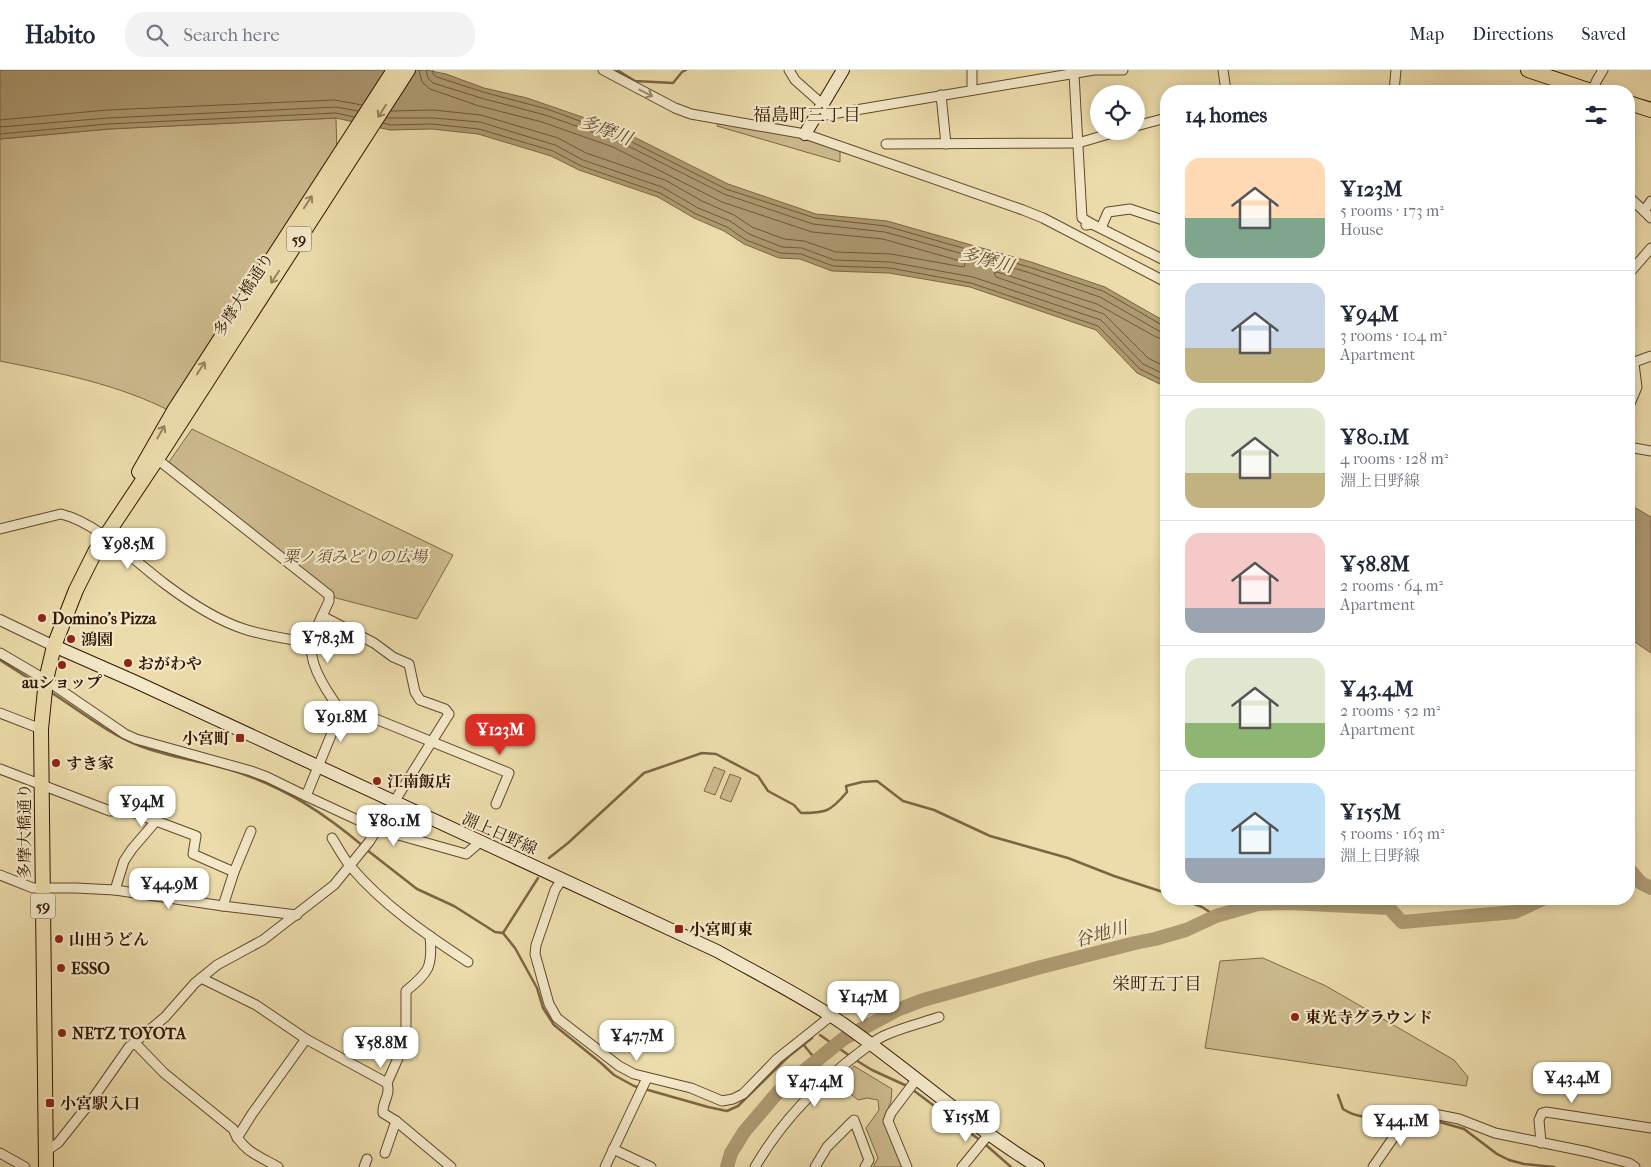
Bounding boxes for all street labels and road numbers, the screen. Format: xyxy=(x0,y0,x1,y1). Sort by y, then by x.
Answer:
road number: 59 xyxy=(286,226,312,252)
street label: 多摩大橋通り xyxy=(209,249,278,340)
street label: 多摩大橋通り xyxy=(15,783,34,879)
street label: 淵上日野線 xyxy=(459,809,540,858)
road number: 59 xyxy=(30,894,56,918)

